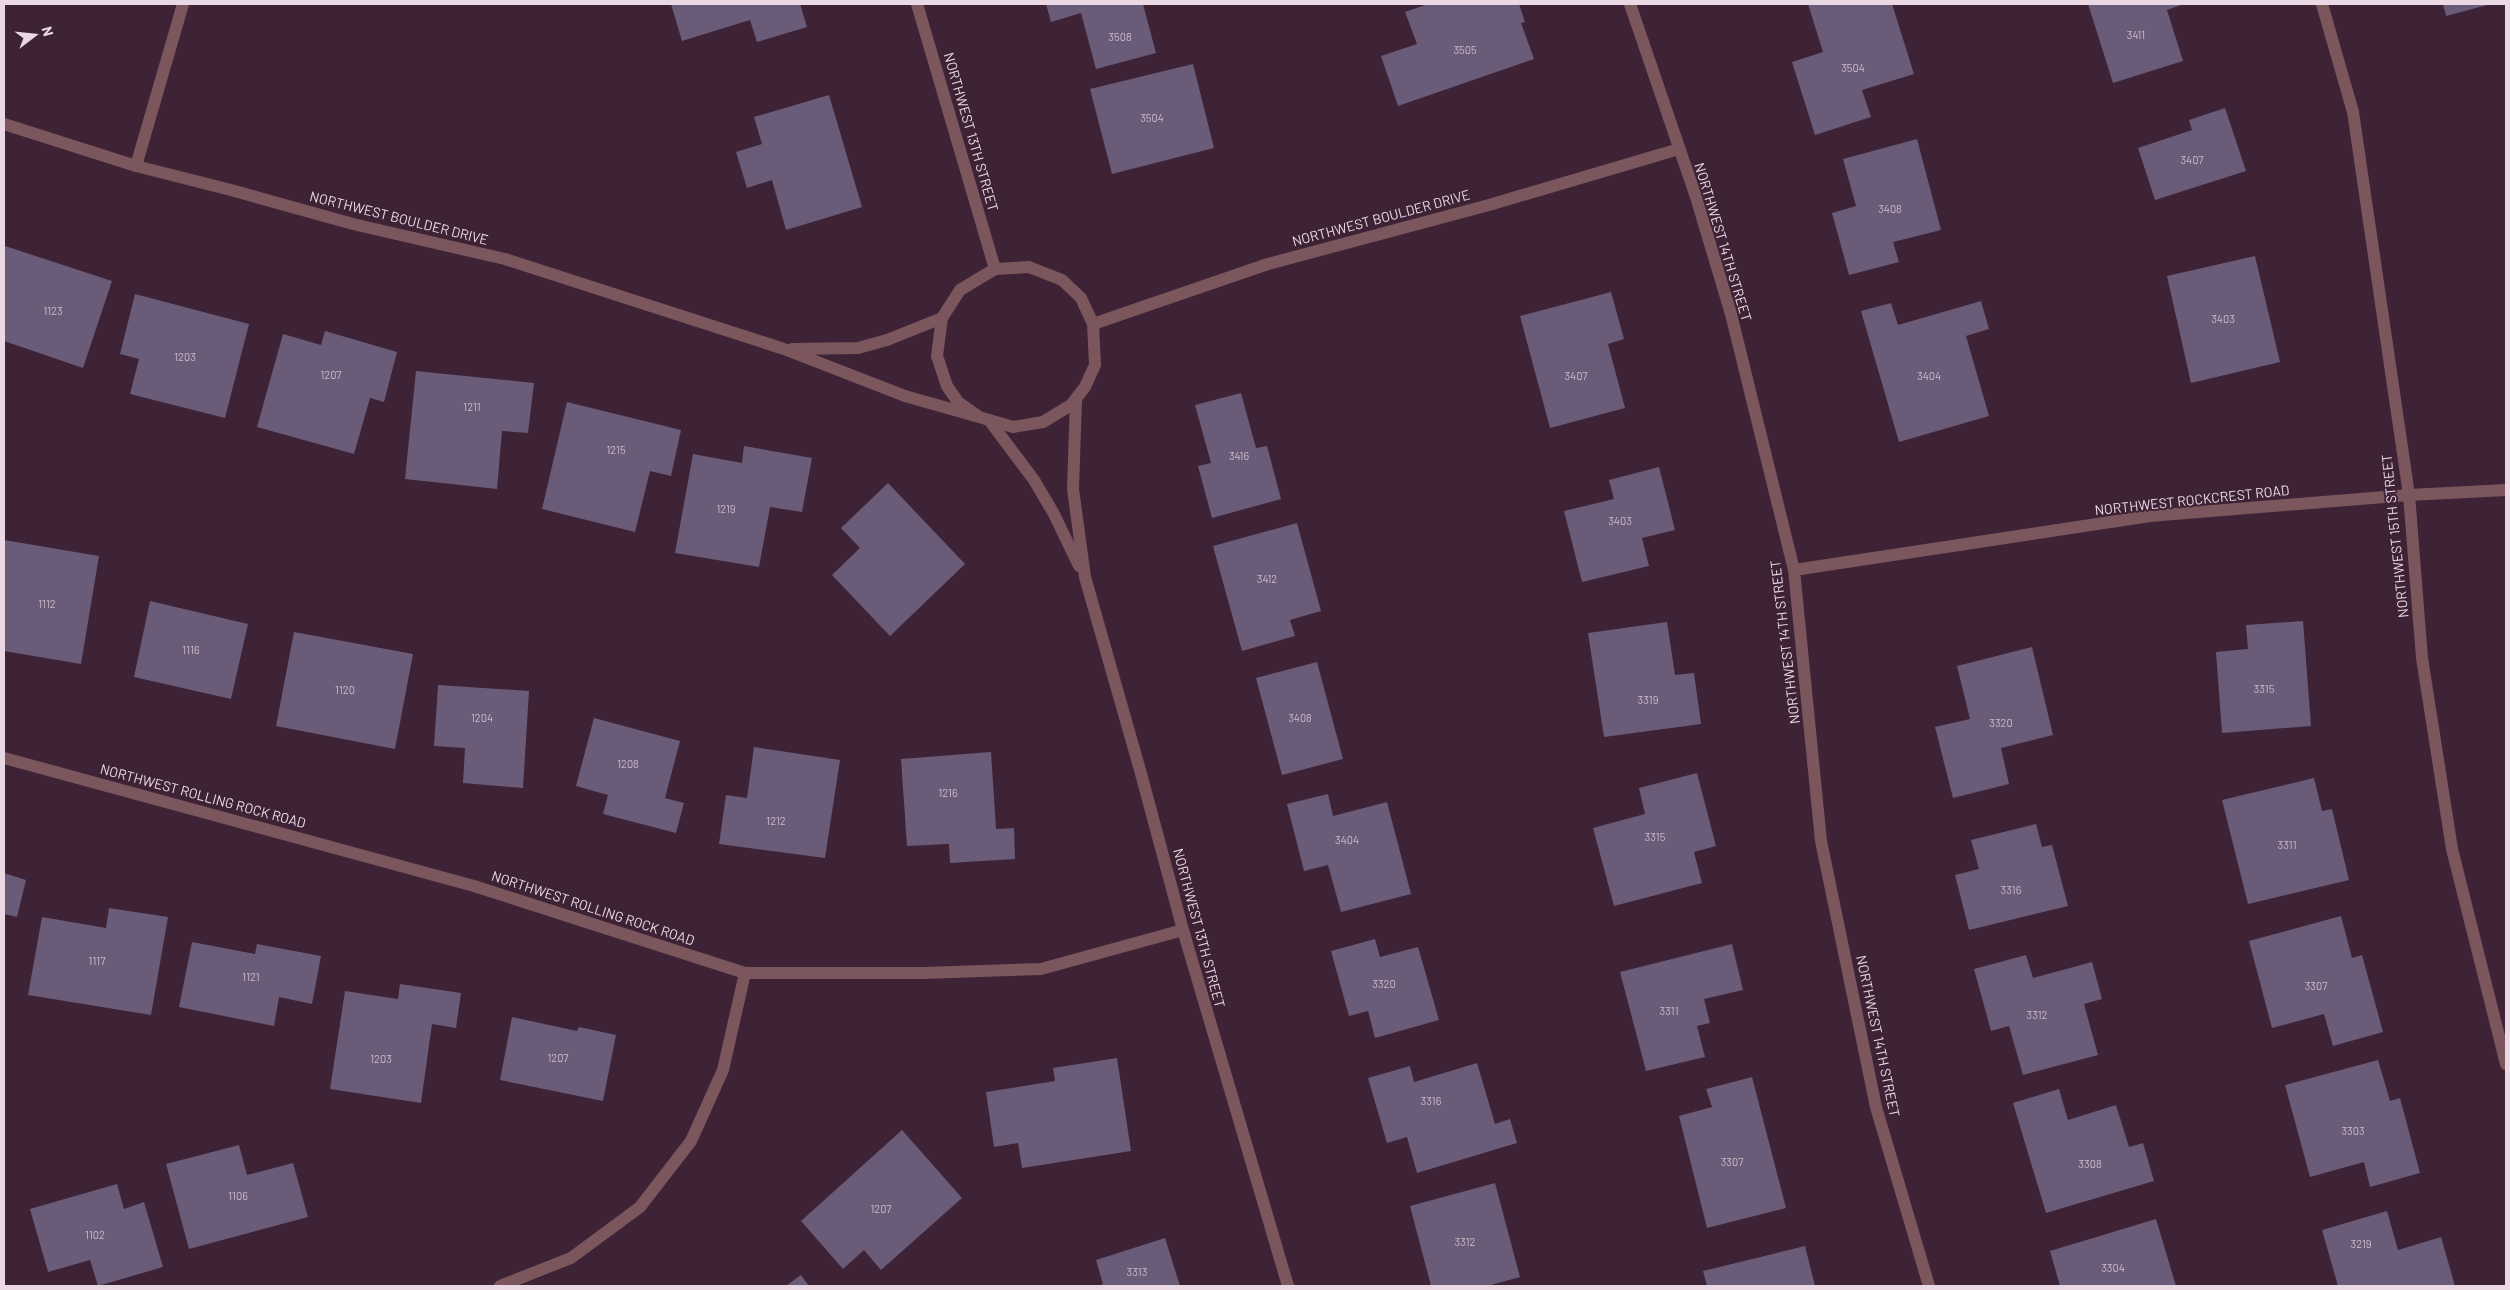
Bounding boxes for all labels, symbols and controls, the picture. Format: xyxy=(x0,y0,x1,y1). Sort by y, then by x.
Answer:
north arrow xyxy=(10,10,60,60)
text: N xyxy=(39,24,57,38)
house number: 3411 xyxy=(2127,28,2145,41)
house number: 3508 xyxy=(1108,30,1132,43)
house number: 3505 xyxy=(1453,43,1477,56)
street label: NORTHWEST 13TH STREET xyxy=(941,50,1002,213)
house number: 3504 xyxy=(1841,61,1865,74)
house number: 3504 xyxy=(1140,111,1164,124)
house number: 3407 xyxy=(2180,153,2204,166)
street label: NORTHWEST 14TH STREET xyxy=(1691,161,1756,323)
street label: NORTHWEST BOULDER DRIVE xyxy=(1290,186,1472,249)
street label: NORTHWEST BOULDER DRIVE xyxy=(308,187,490,248)
house number: 3408 xyxy=(1878,202,1902,215)
house number: 1123 xyxy=(43,304,63,317)
house number: 3403 xyxy=(2211,312,2235,325)
house number: 1203 xyxy=(174,350,196,363)
house number: 1207 xyxy=(320,368,342,381)
house number: 3407 xyxy=(1564,369,1588,382)
house number: 3404 xyxy=(1917,369,1941,382)
house number: 1211 xyxy=(463,400,481,413)
house number: 1215 xyxy=(606,443,626,456)
house number: 3416 xyxy=(1229,449,1249,462)
street label: NORTHWEST 15TH STREET xyxy=(2377,453,2412,619)
street label: NORTHWEST ROCKCREST ROAD xyxy=(2094,481,2290,518)
house number: 1219 xyxy=(716,502,736,515)
house number: 3403 xyxy=(1608,514,1632,527)
street label: NORTHWEST 14TH STREET xyxy=(1766,559,1803,725)
house number: 3412 xyxy=(1257,572,1277,585)
house number: 1112 xyxy=(38,597,56,610)
house number: 1116 xyxy=(182,643,200,656)
house number: 3315 xyxy=(2254,682,2275,695)
house number: 1120 xyxy=(335,683,355,696)
house number: 3319 xyxy=(1638,693,1659,706)
house number: 1204 xyxy=(471,711,493,724)
house number: 3408 xyxy=(1288,711,1312,724)
house number: 3320 xyxy=(1989,716,2013,729)
house number: 1208 xyxy=(617,757,639,770)
street label: NORTHWEST ROLLING ROCK ROAD xyxy=(98,760,308,831)
house number: 1216 xyxy=(938,786,958,799)
house number: 1212 xyxy=(766,814,786,827)
house number: 3315 xyxy=(1645,830,1666,843)
house number: 3404 xyxy=(1335,833,1359,846)
house number: 3311 xyxy=(2278,838,2297,851)
street label: NORTHWEST 13TH STREET xyxy=(1170,846,1229,1010)
street label: NORTHWEST ROLLING ROCK ROAD xyxy=(490,867,697,948)
house number: 3316 xyxy=(2001,883,2022,896)
street label: NORTHWEST 14TH STREET xyxy=(1853,953,1904,1118)
house number: 1117 xyxy=(89,954,105,967)
house number: 1121 xyxy=(242,970,260,983)
house number: 3320 xyxy=(1372,977,1396,990)
house number: 3307 xyxy=(2305,979,2327,992)
house number: 3311 xyxy=(1660,1004,1679,1017)
house number: 3312 xyxy=(2027,1008,2048,1021)
house number: 1207 xyxy=(547,1051,569,1064)
house number: 1203 xyxy=(370,1052,392,1065)
house number: 3316 xyxy=(1421,1094,1442,1107)
house number: 3303 xyxy=(2341,1124,2365,1137)
house number: 3307 xyxy=(1721,1155,1743,1168)
house number: 3308 xyxy=(2078,1157,2102,1170)
house number: 1106 xyxy=(228,1189,248,1202)
house number: 1207 xyxy=(870,1202,892,1215)
house number: 1102 xyxy=(85,1228,105,1241)
house number: 3312 xyxy=(1455,1235,1476,1248)
house number: 3219 xyxy=(2351,1237,2372,1250)
house number: 3304 xyxy=(2101,1261,2125,1274)
house number: 3313 xyxy=(1127,1265,1147,1278)

